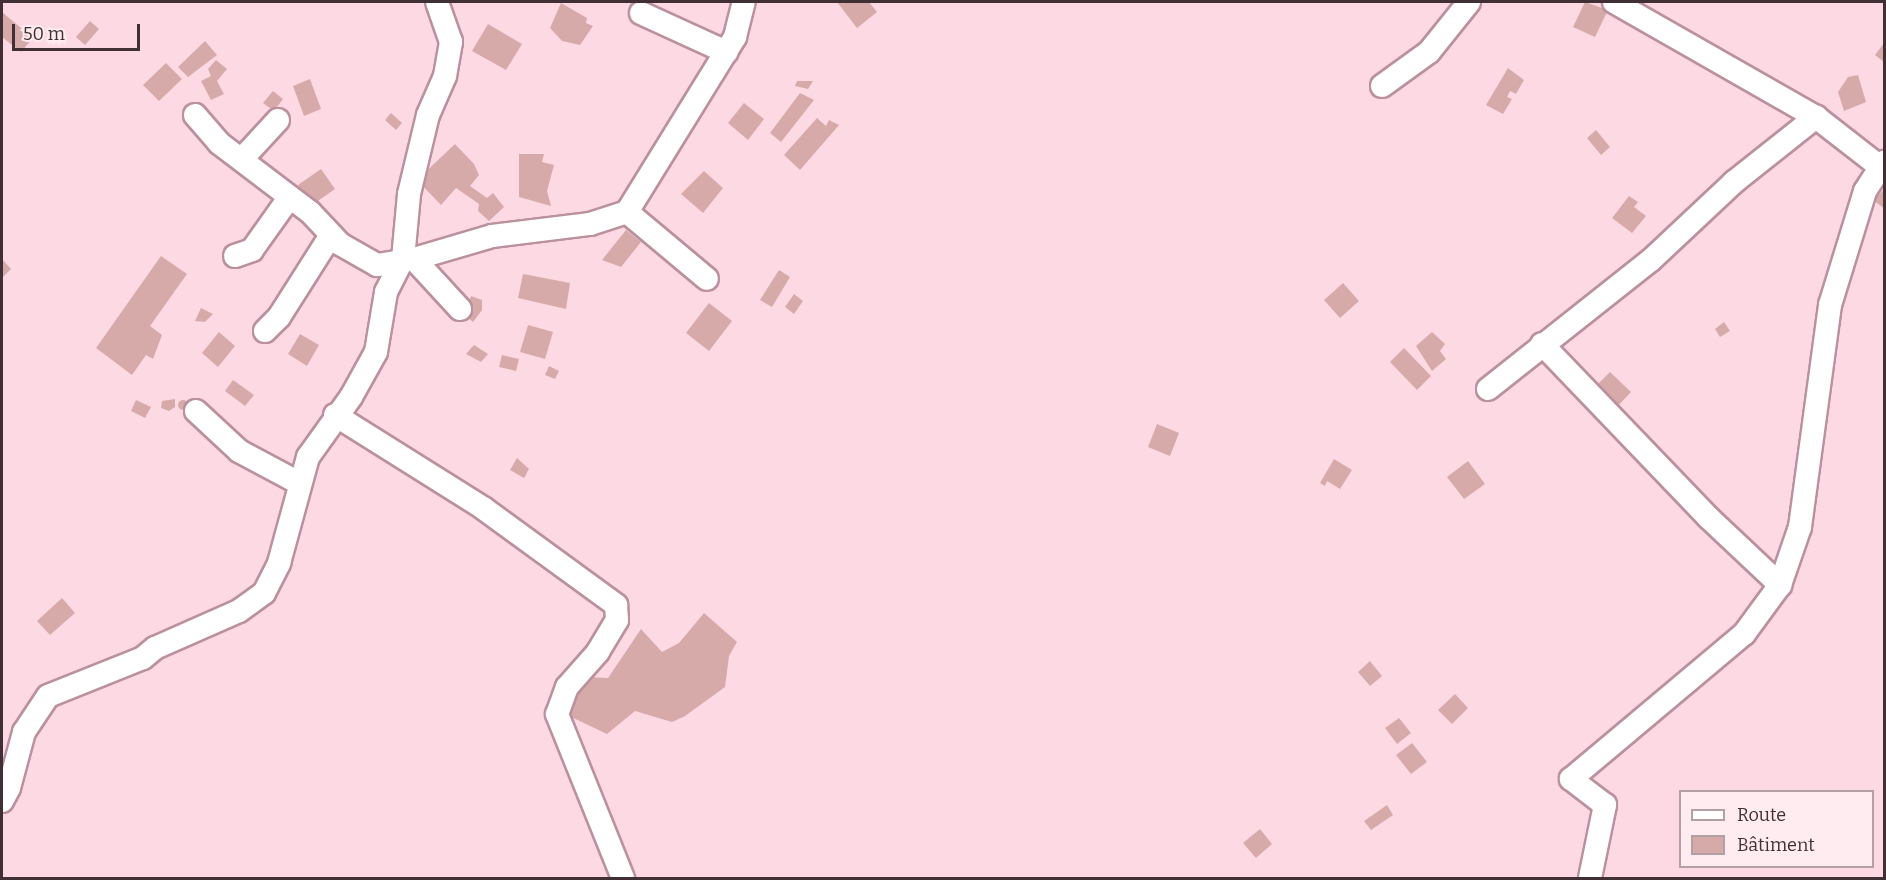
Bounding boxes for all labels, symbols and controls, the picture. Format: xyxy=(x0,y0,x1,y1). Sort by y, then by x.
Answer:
scale bar xyxy=(15,12,142,50)
text: 50 m xyxy=(23,23,65,45)
legend xyxy=(1679,790,1874,868)
text: Route xyxy=(1737,804,1786,826)
text: Bâtiment xyxy=(1737,834,1815,856)

